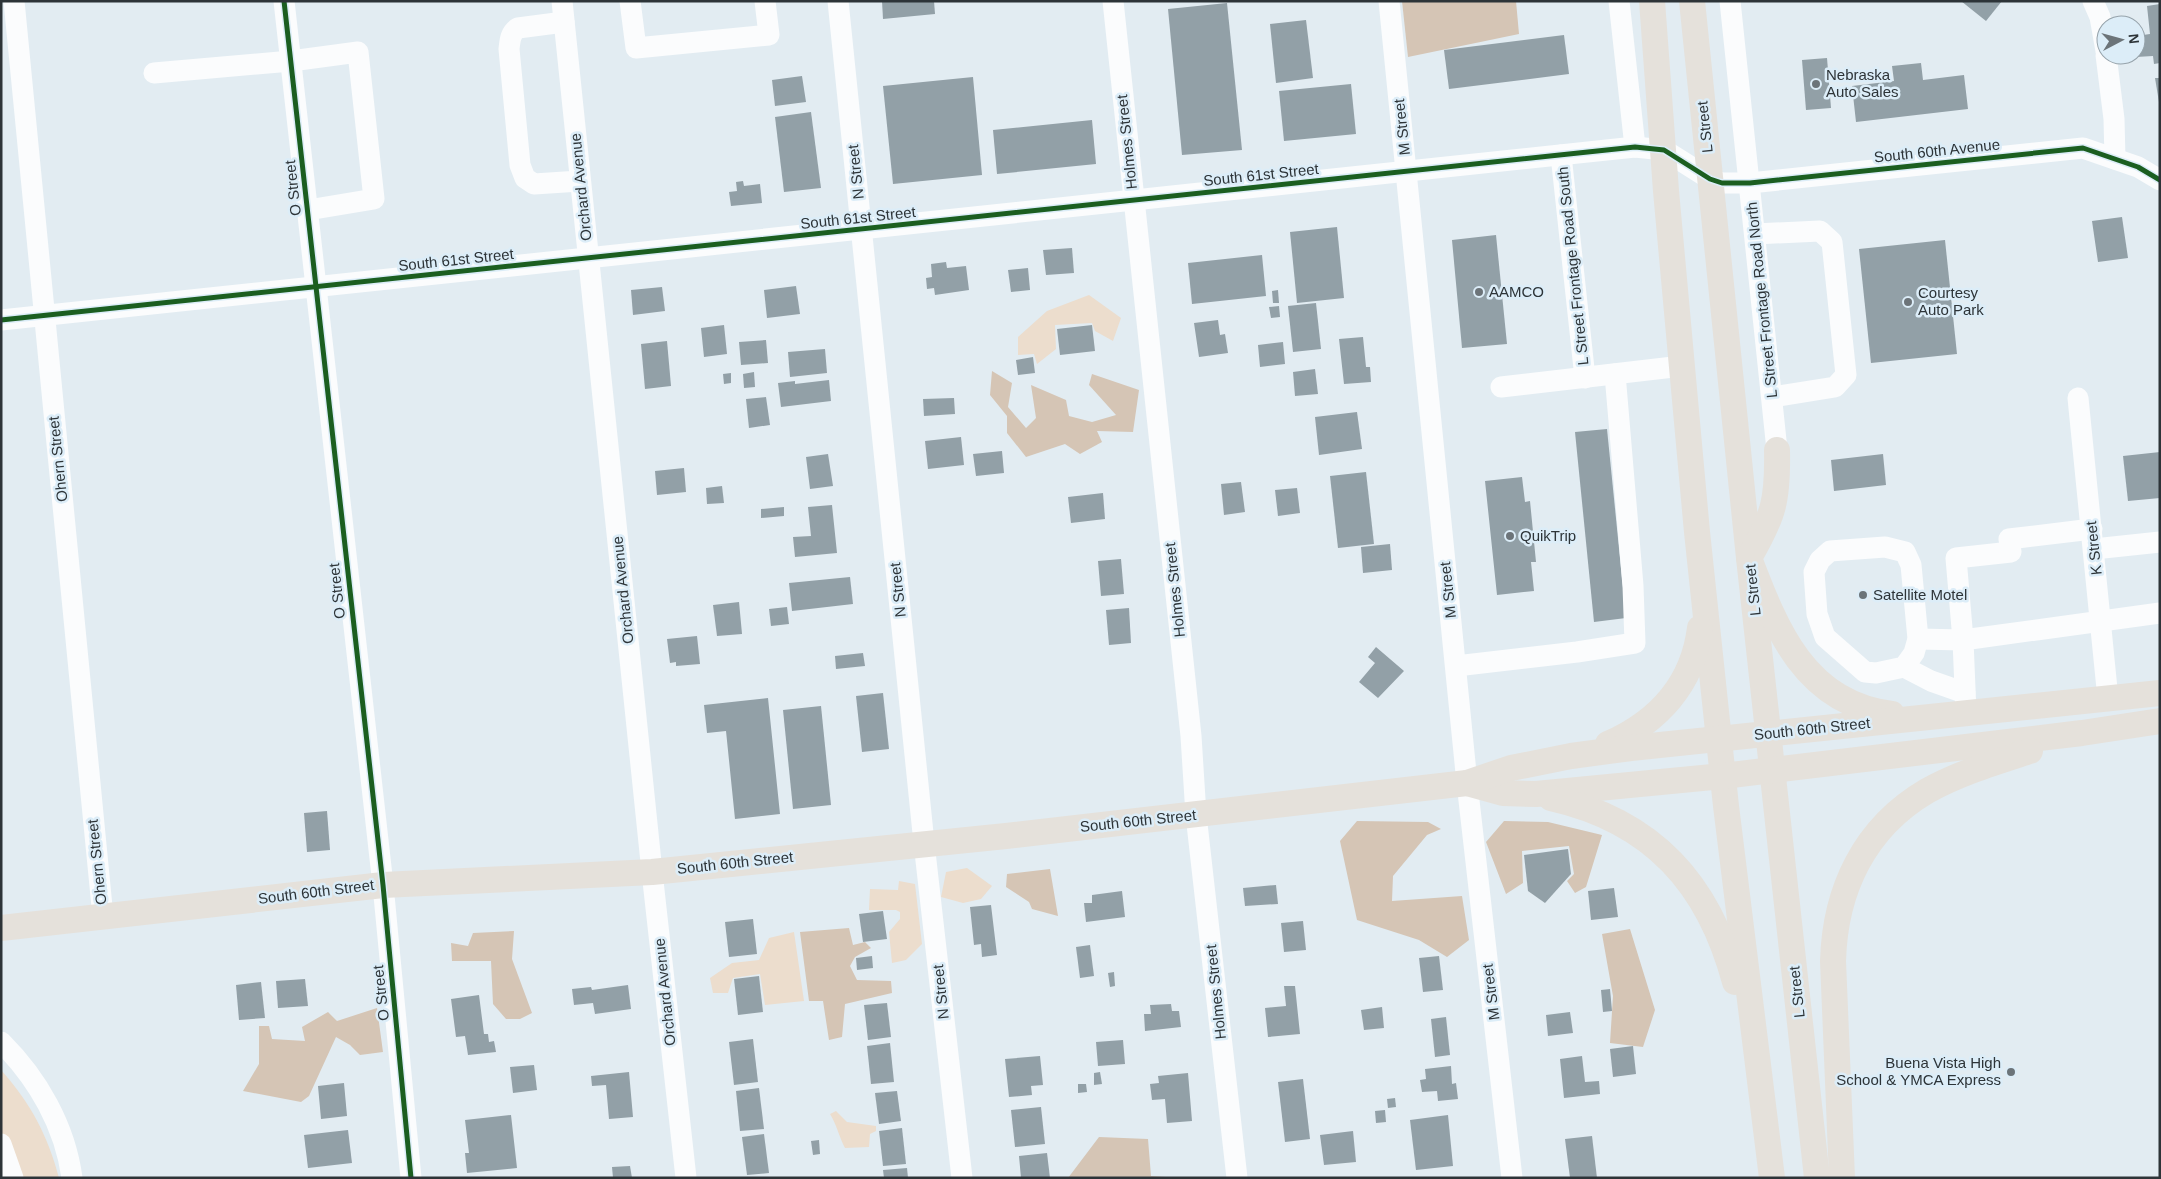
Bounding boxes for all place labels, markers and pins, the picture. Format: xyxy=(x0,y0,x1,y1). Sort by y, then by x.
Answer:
place label: Nebraska Auto Sales xyxy=(1826,66,1899,100)
marker: Nebraska Auto Sales xyxy=(1810,78,1822,90)
place label: AAMCO xyxy=(1489,283,1544,300)
place label: Courtesy Auto Park xyxy=(1918,284,1984,318)
marker: AAMCO xyxy=(1473,286,1485,298)
marker: Courtesy Auto Park xyxy=(1902,296,1914,308)
place label: QuikTrip xyxy=(1520,527,1576,544)
marker: QuikTrip xyxy=(1504,530,1516,542)
place label: Satellite Motel xyxy=(1873,586,1967,603)
marker: Satellite Motel xyxy=(1857,589,1869,601)
place label: Buena Vista High School & YMCA Express xyxy=(1836,1054,2001,1088)
marker: Buena Vista High School & YMCA Express xyxy=(2005,1066,2017,1078)

